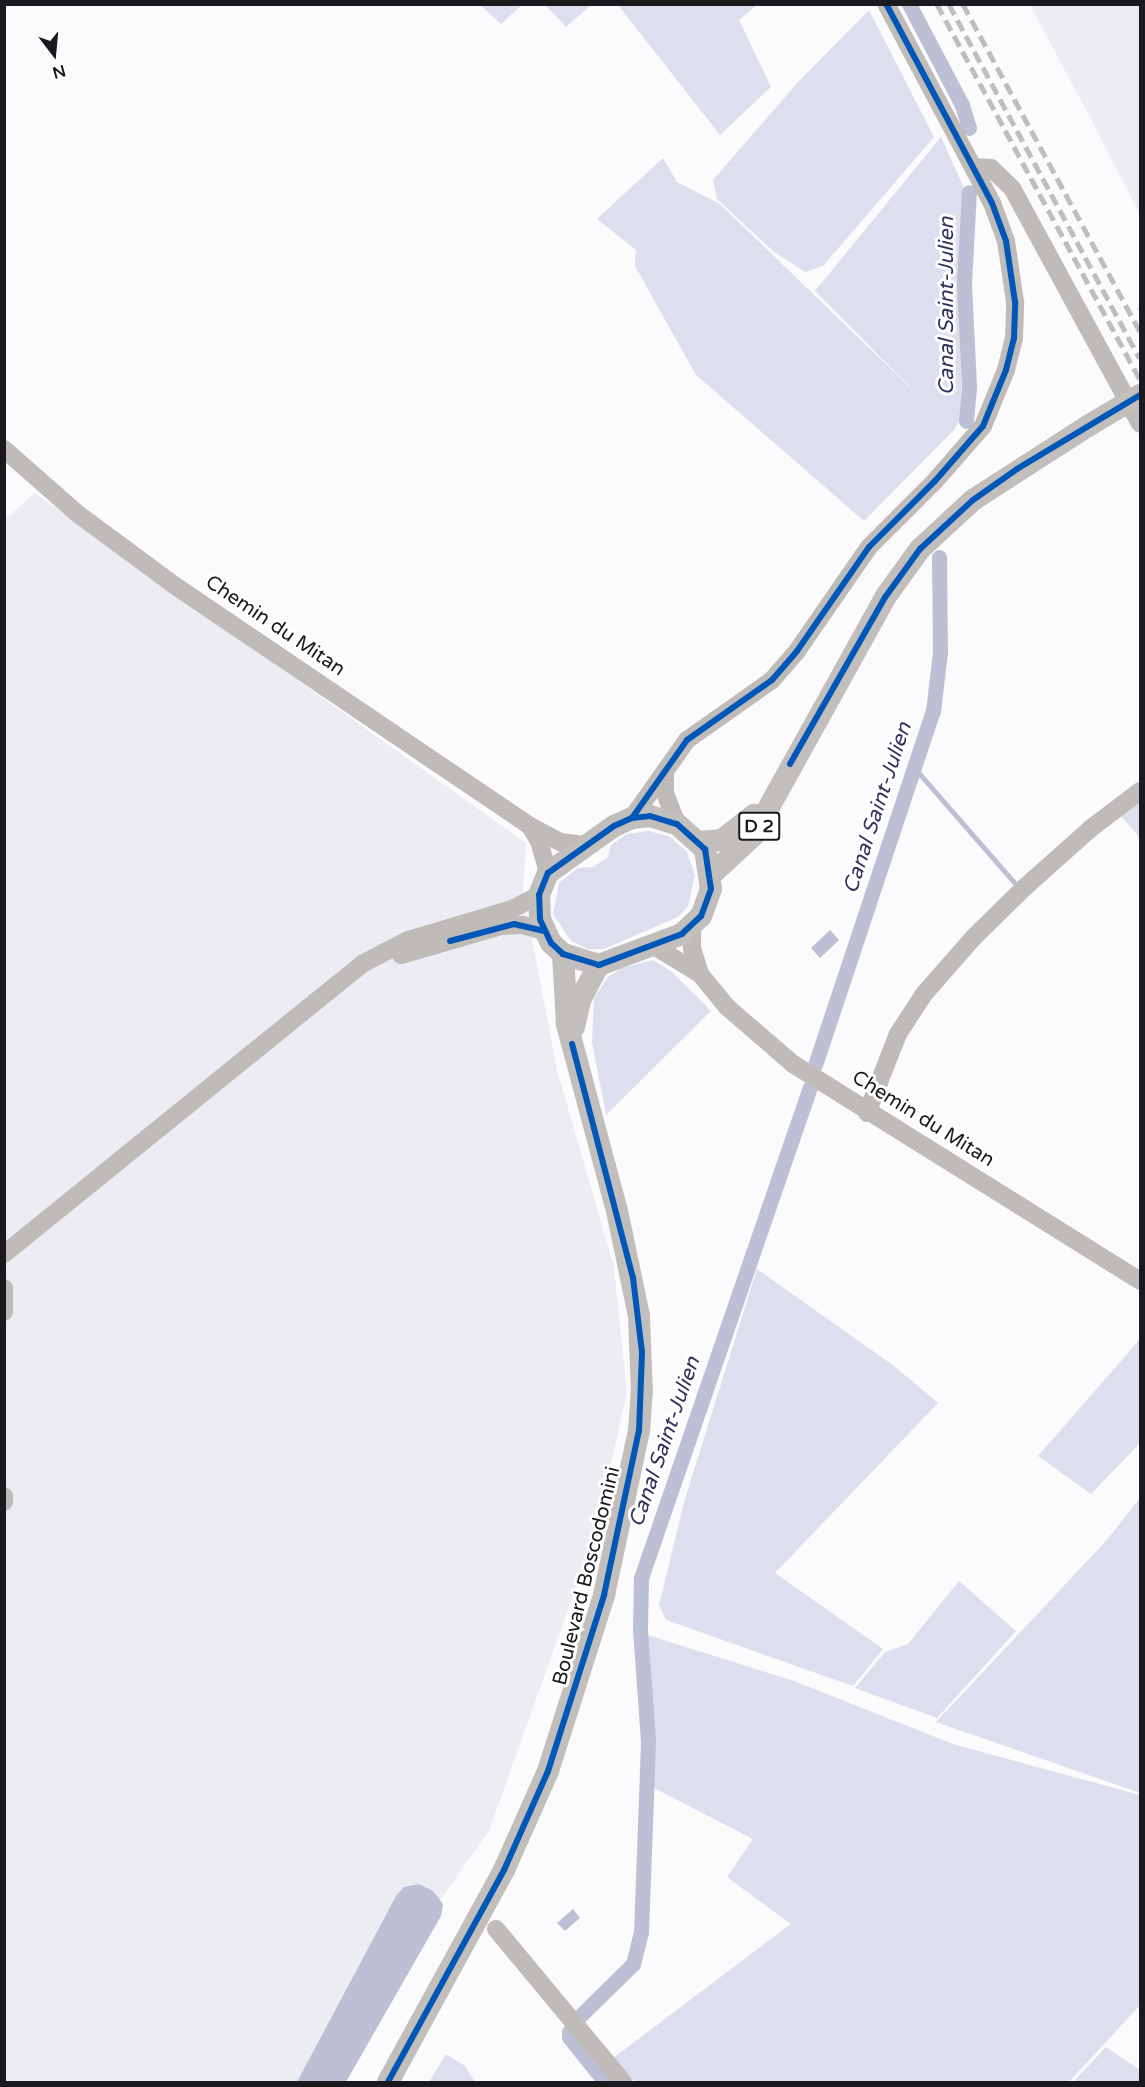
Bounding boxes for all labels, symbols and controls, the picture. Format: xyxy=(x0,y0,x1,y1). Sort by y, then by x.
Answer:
north arrow xyxy=(24,24,84,84)
text: N xyxy=(50,60,68,83)
water label: Canal Saint-Julien xyxy=(934,217,960,395)
street label: Chemin du Mitan xyxy=(201,570,349,682)
water label: Canal Saint-Julien xyxy=(838,719,918,897)
road number: D 2 xyxy=(738,811,780,841)
street label: Chemin du Mitan xyxy=(847,1066,999,1172)
water label: Canal Saint-Julien xyxy=(624,1354,706,1530)
street label: Boulevard Boscodomini xyxy=(548,1464,626,1688)

